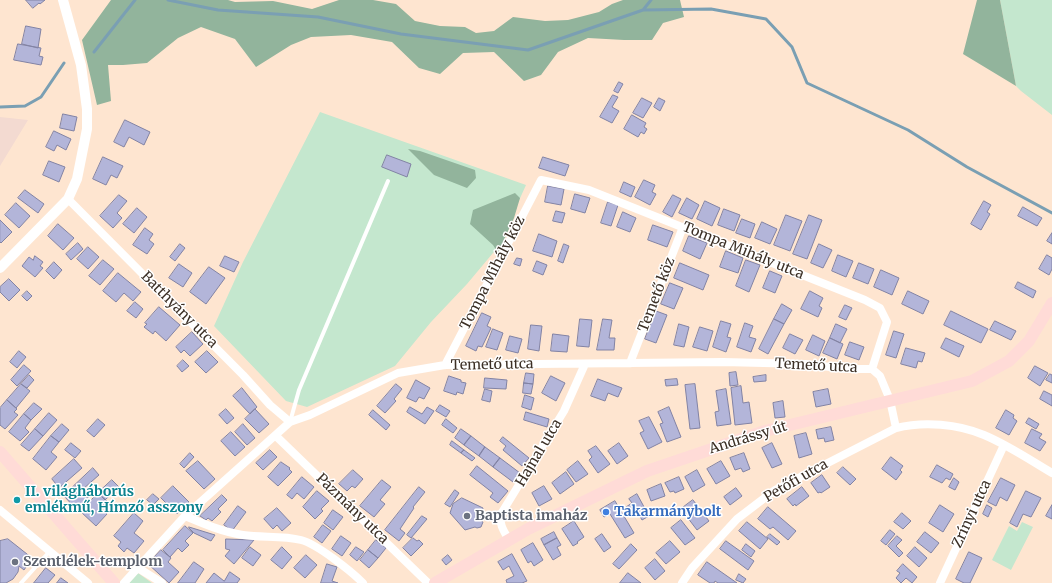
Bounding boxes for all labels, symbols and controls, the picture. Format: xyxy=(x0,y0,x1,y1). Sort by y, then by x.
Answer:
street label: Tompa Mihály köz xyxy=(457,213,529,333)
street label: Tompa Mihály utca xyxy=(680,219,806,283)
street label: Temető köz xyxy=(635,255,679,335)
street label: Batthyány utca xyxy=(137,268,221,352)
street label: Temető utca xyxy=(774,355,858,377)
street label: Temető utca xyxy=(450,356,534,374)
street label: Hajnal utca xyxy=(512,416,566,490)
street label: Andrássy út xyxy=(707,418,789,458)
street label: Petőfi utca xyxy=(761,456,831,506)
street label: Pázmány utca xyxy=(312,470,392,548)
street label: Zrínyi utca xyxy=(949,477,995,551)
place label: II. világháborús emlékmű, Hímző asszony xyxy=(25,484,203,516)
marker: II. világháborús emlékmű, Hímző asszony xyxy=(12,495,22,505)
place label: Takarmánybolt xyxy=(614,504,721,520)
marker: Takarmánybolt xyxy=(601,507,611,517)
place label: Baptista imaház xyxy=(475,508,588,524)
marker: Baptista imaház xyxy=(462,511,472,521)
place label: Szentlélek-templom xyxy=(23,554,162,570)
marker: Szentlélek-templom xyxy=(10,557,20,567)

